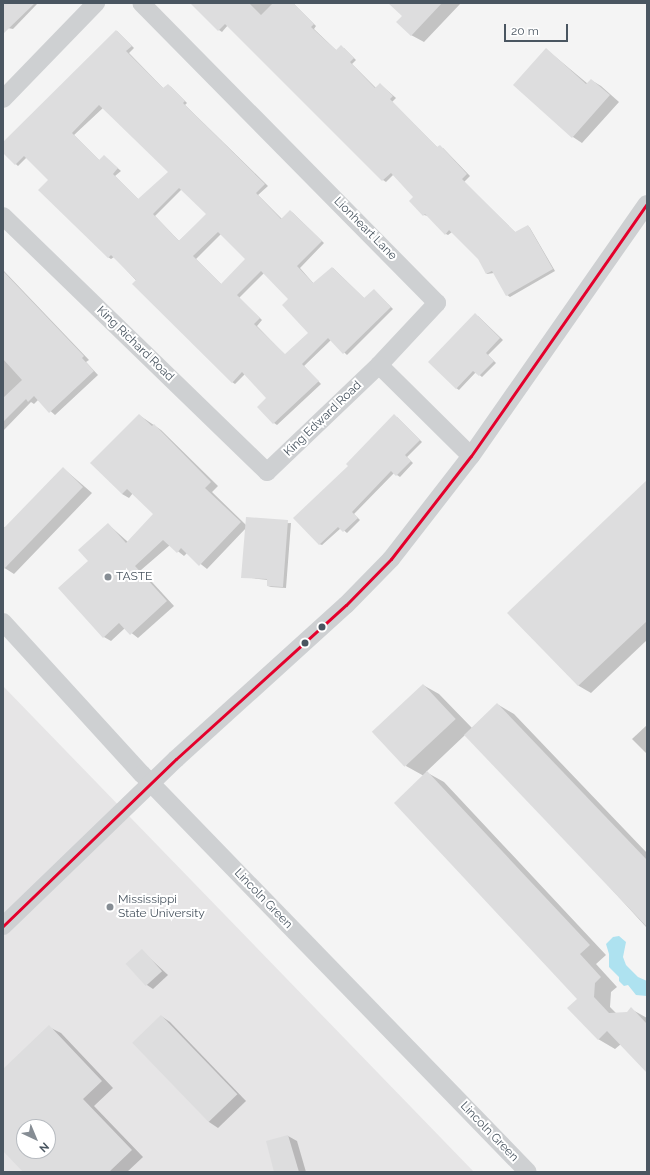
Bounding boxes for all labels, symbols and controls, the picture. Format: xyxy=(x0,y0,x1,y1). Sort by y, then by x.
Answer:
scale bar xyxy=(506,16,570,42)
text: 20 m xyxy=(511,24,539,38)
street label: Lionheart Lane xyxy=(330,194,400,264)
street label: King Richard Road xyxy=(93,304,177,384)
street label: King Edward Road xyxy=(281,378,365,460)
place label: TASTE xyxy=(116,570,152,584)
marker: TASTE xyxy=(103,572,113,582)
unlabelled marker xyxy=(317,622,327,632)
unlabelled marker xyxy=(300,638,310,648)
street label: Lincoln Green xyxy=(231,866,295,932)
place label: Mississippi State University xyxy=(118,893,205,921)
marker: Mississippi State University xyxy=(105,902,115,912)
street label: Lincoln Green xyxy=(457,1099,521,1165)
north arrow xyxy=(16,1119,56,1159)
text: N xyxy=(36,1140,52,1155)

